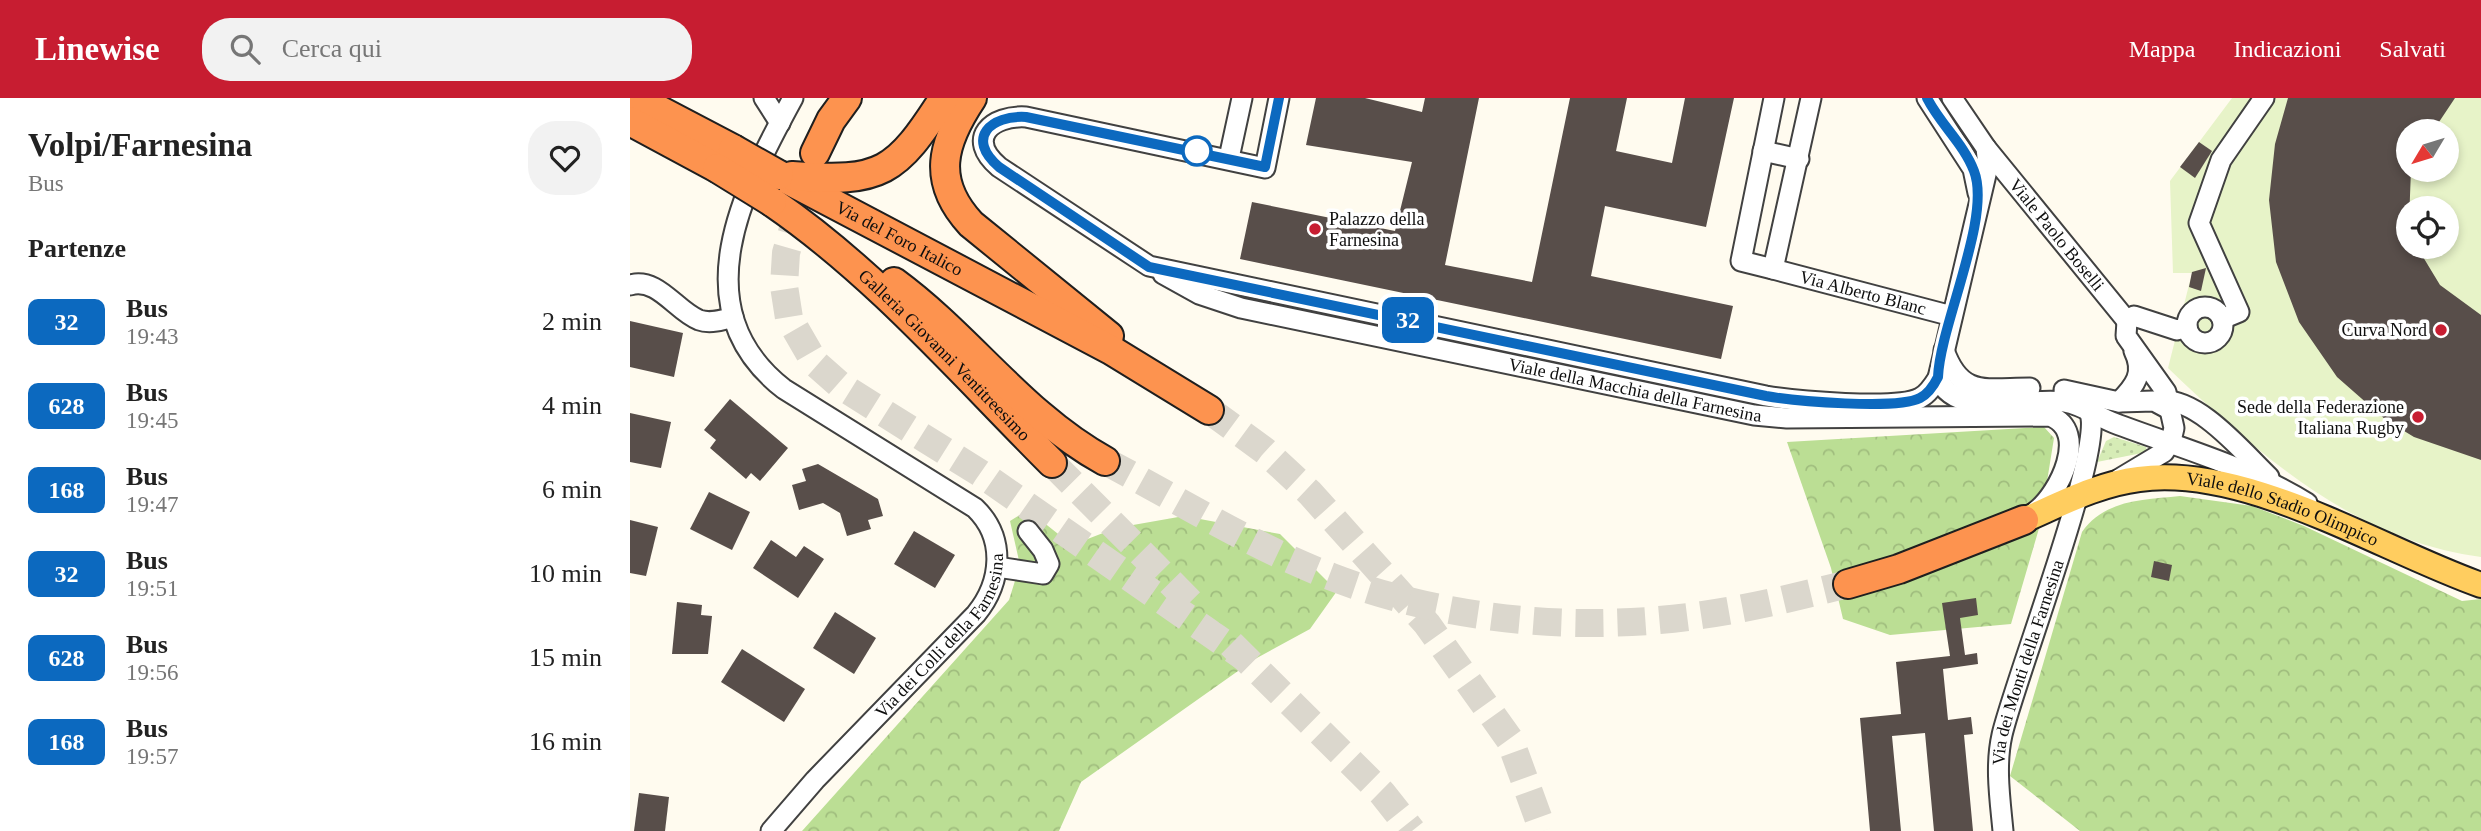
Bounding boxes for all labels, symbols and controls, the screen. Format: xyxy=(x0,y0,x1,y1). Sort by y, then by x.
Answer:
search box xyxy=(202,18,692,81)
icon: search xyxy=(226,30,264,68)
text: Linewise xyxy=(35,31,160,67)
text: Cerca qui xyxy=(282,34,382,63)
text: Mappa xyxy=(2129,36,2195,62)
text: Indicazioni xyxy=(2233,36,2341,62)
text: Salvati xyxy=(2379,36,2446,62)
north arrow xyxy=(2396,119,2459,182)
map controls xyxy=(2396,119,2459,259)
button: heart xyxy=(528,121,602,195)
text: Volpi/Farnesina xyxy=(28,127,252,163)
unlabelled marker xyxy=(1182,136,1212,166)
text: Bus xyxy=(28,171,64,196)
street label: Viale Paolo Boselli xyxy=(2005,175,2108,295)
button: locate xyxy=(2396,196,2459,259)
street label: Via del Foro Italico xyxy=(832,197,966,280)
place label: Palazzo della Farnesina xyxy=(1329,209,1424,250)
marker: Palazzo della Farnesina xyxy=(1307,221,1323,237)
text: Partenze xyxy=(28,234,126,263)
street label: Galleria Giovanni Ventitreesimo xyxy=(855,265,1034,445)
street label: Via Alberto Blanc xyxy=(1798,266,1928,319)
text: Bus xyxy=(126,294,168,323)
line badge: 32 xyxy=(1376,297,1440,343)
text: 2 min xyxy=(542,307,602,336)
text: 32 xyxy=(1396,307,1420,333)
text: 32 xyxy=(55,309,79,335)
place label: Curva Nord xyxy=(2342,320,2427,340)
marker: Curva Nord xyxy=(2433,322,2449,338)
text: 19:43 xyxy=(126,324,178,349)
street label: Viale della Macchia della Farnesina xyxy=(1507,354,1762,426)
text: Bus xyxy=(126,378,168,407)
text: 4 min xyxy=(542,391,602,420)
text: 628 xyxy=(49,393,85,419)
place label: Sede della Federazione Italiana Rugby xyxy=(2237,397,2404,438)
text: 19:45 xyxy=(126,408,178,433)
marker: Sede della Federazione Italiana Rugby xyxy=(2410,409,2426,425)
text: Bus xyxy=(126,462,168,491)
street label: Viale dello Stadio Olimpico xyxy=(2185,468,2381,550)
text: 6 min xyxy=(542,475,602,504)
text: 168 xyxy=(49,477,85,503)
text: 19:47 xyxy=(126,492,178,517)
text: Bus xyxy=(126,546,168,575)
street label: Via dei Colli della Farnesina xyxy=(871,553,1007,722)
street label: Via dei Monti della Farnesina xyxy=(1988,557,2068,766)
text: 10 min xyxy=(529,559,602,588)
text: 32 xyxy=(55,561,79,587)
text: 19:51 xyxy=(126,576,178,601)
text: Bus xyxy=(126,630,168,659)
text: 15 min xyxy=(529,643,602,672)
text: 628 xyxy=(49,645,85,671)
text: 19:56 xyxy=(126,660,178,685)
text: Bus xyxy=(126,714,168,743)
text: 16 min xyxy=(529,727,602,756)
text: 168 xyxy=(49,729,85,755)
text: 19:57 xyxy=(126,744,178,769)

